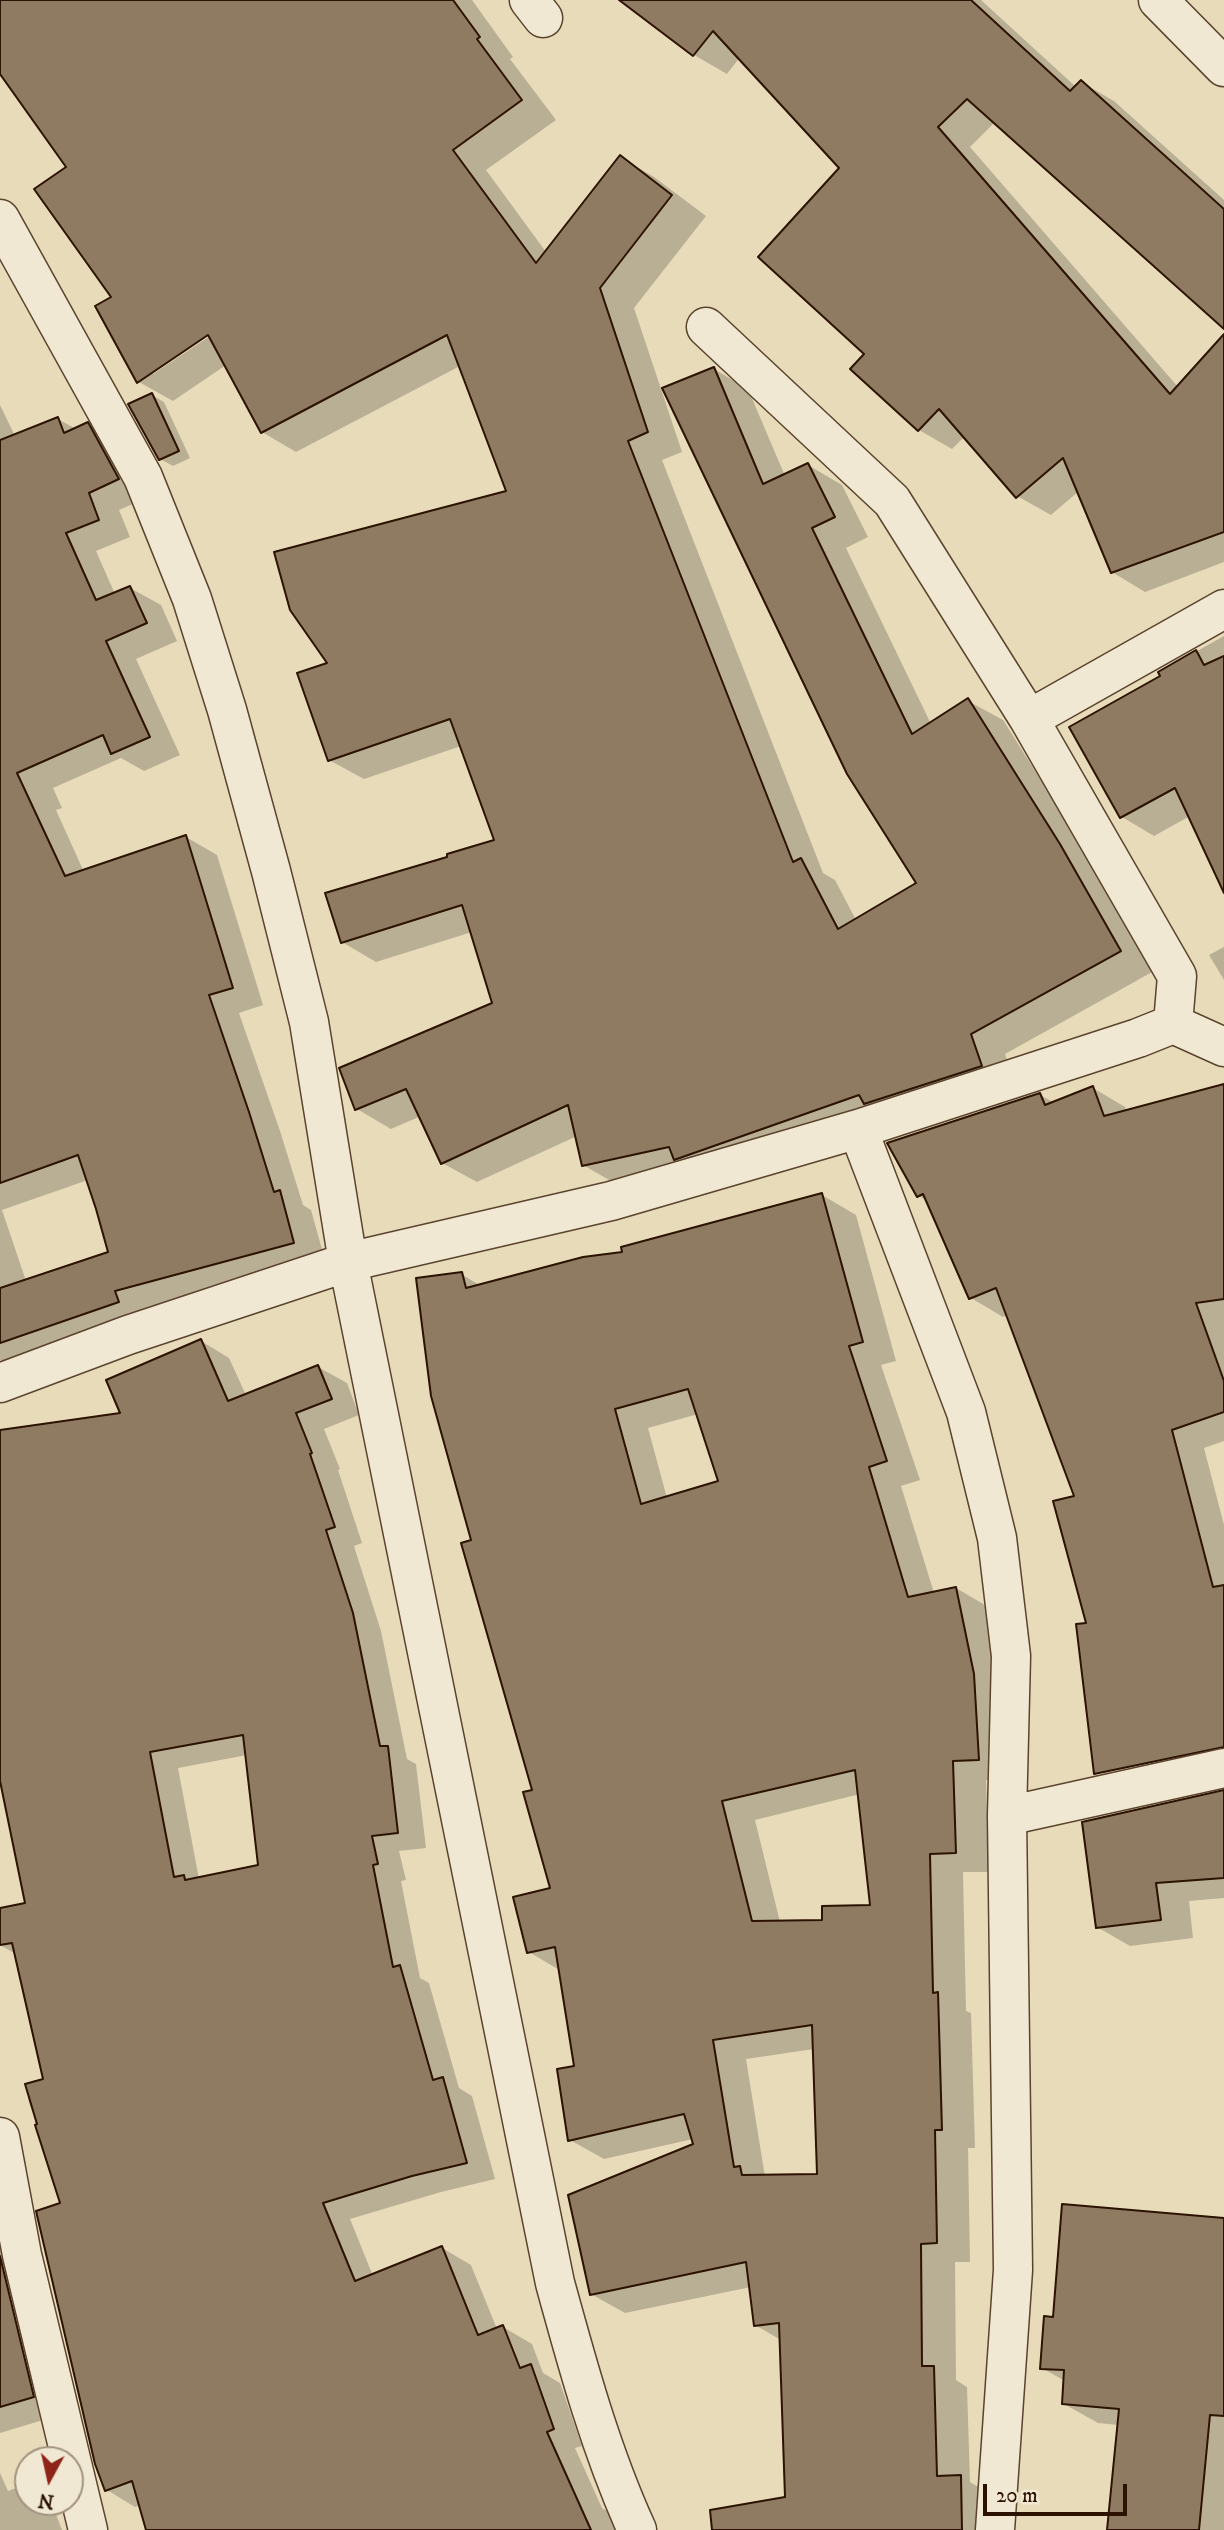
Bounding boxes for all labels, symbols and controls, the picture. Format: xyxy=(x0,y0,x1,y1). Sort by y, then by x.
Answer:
north arrow xyxy=(14,2446,84,2516)
scale bar xyxy=(986,2470,1130,2514)
text: 20 m xyxy=(996,2483,1038,2509)
text: N xyxy=(37,2488,56,2513)

